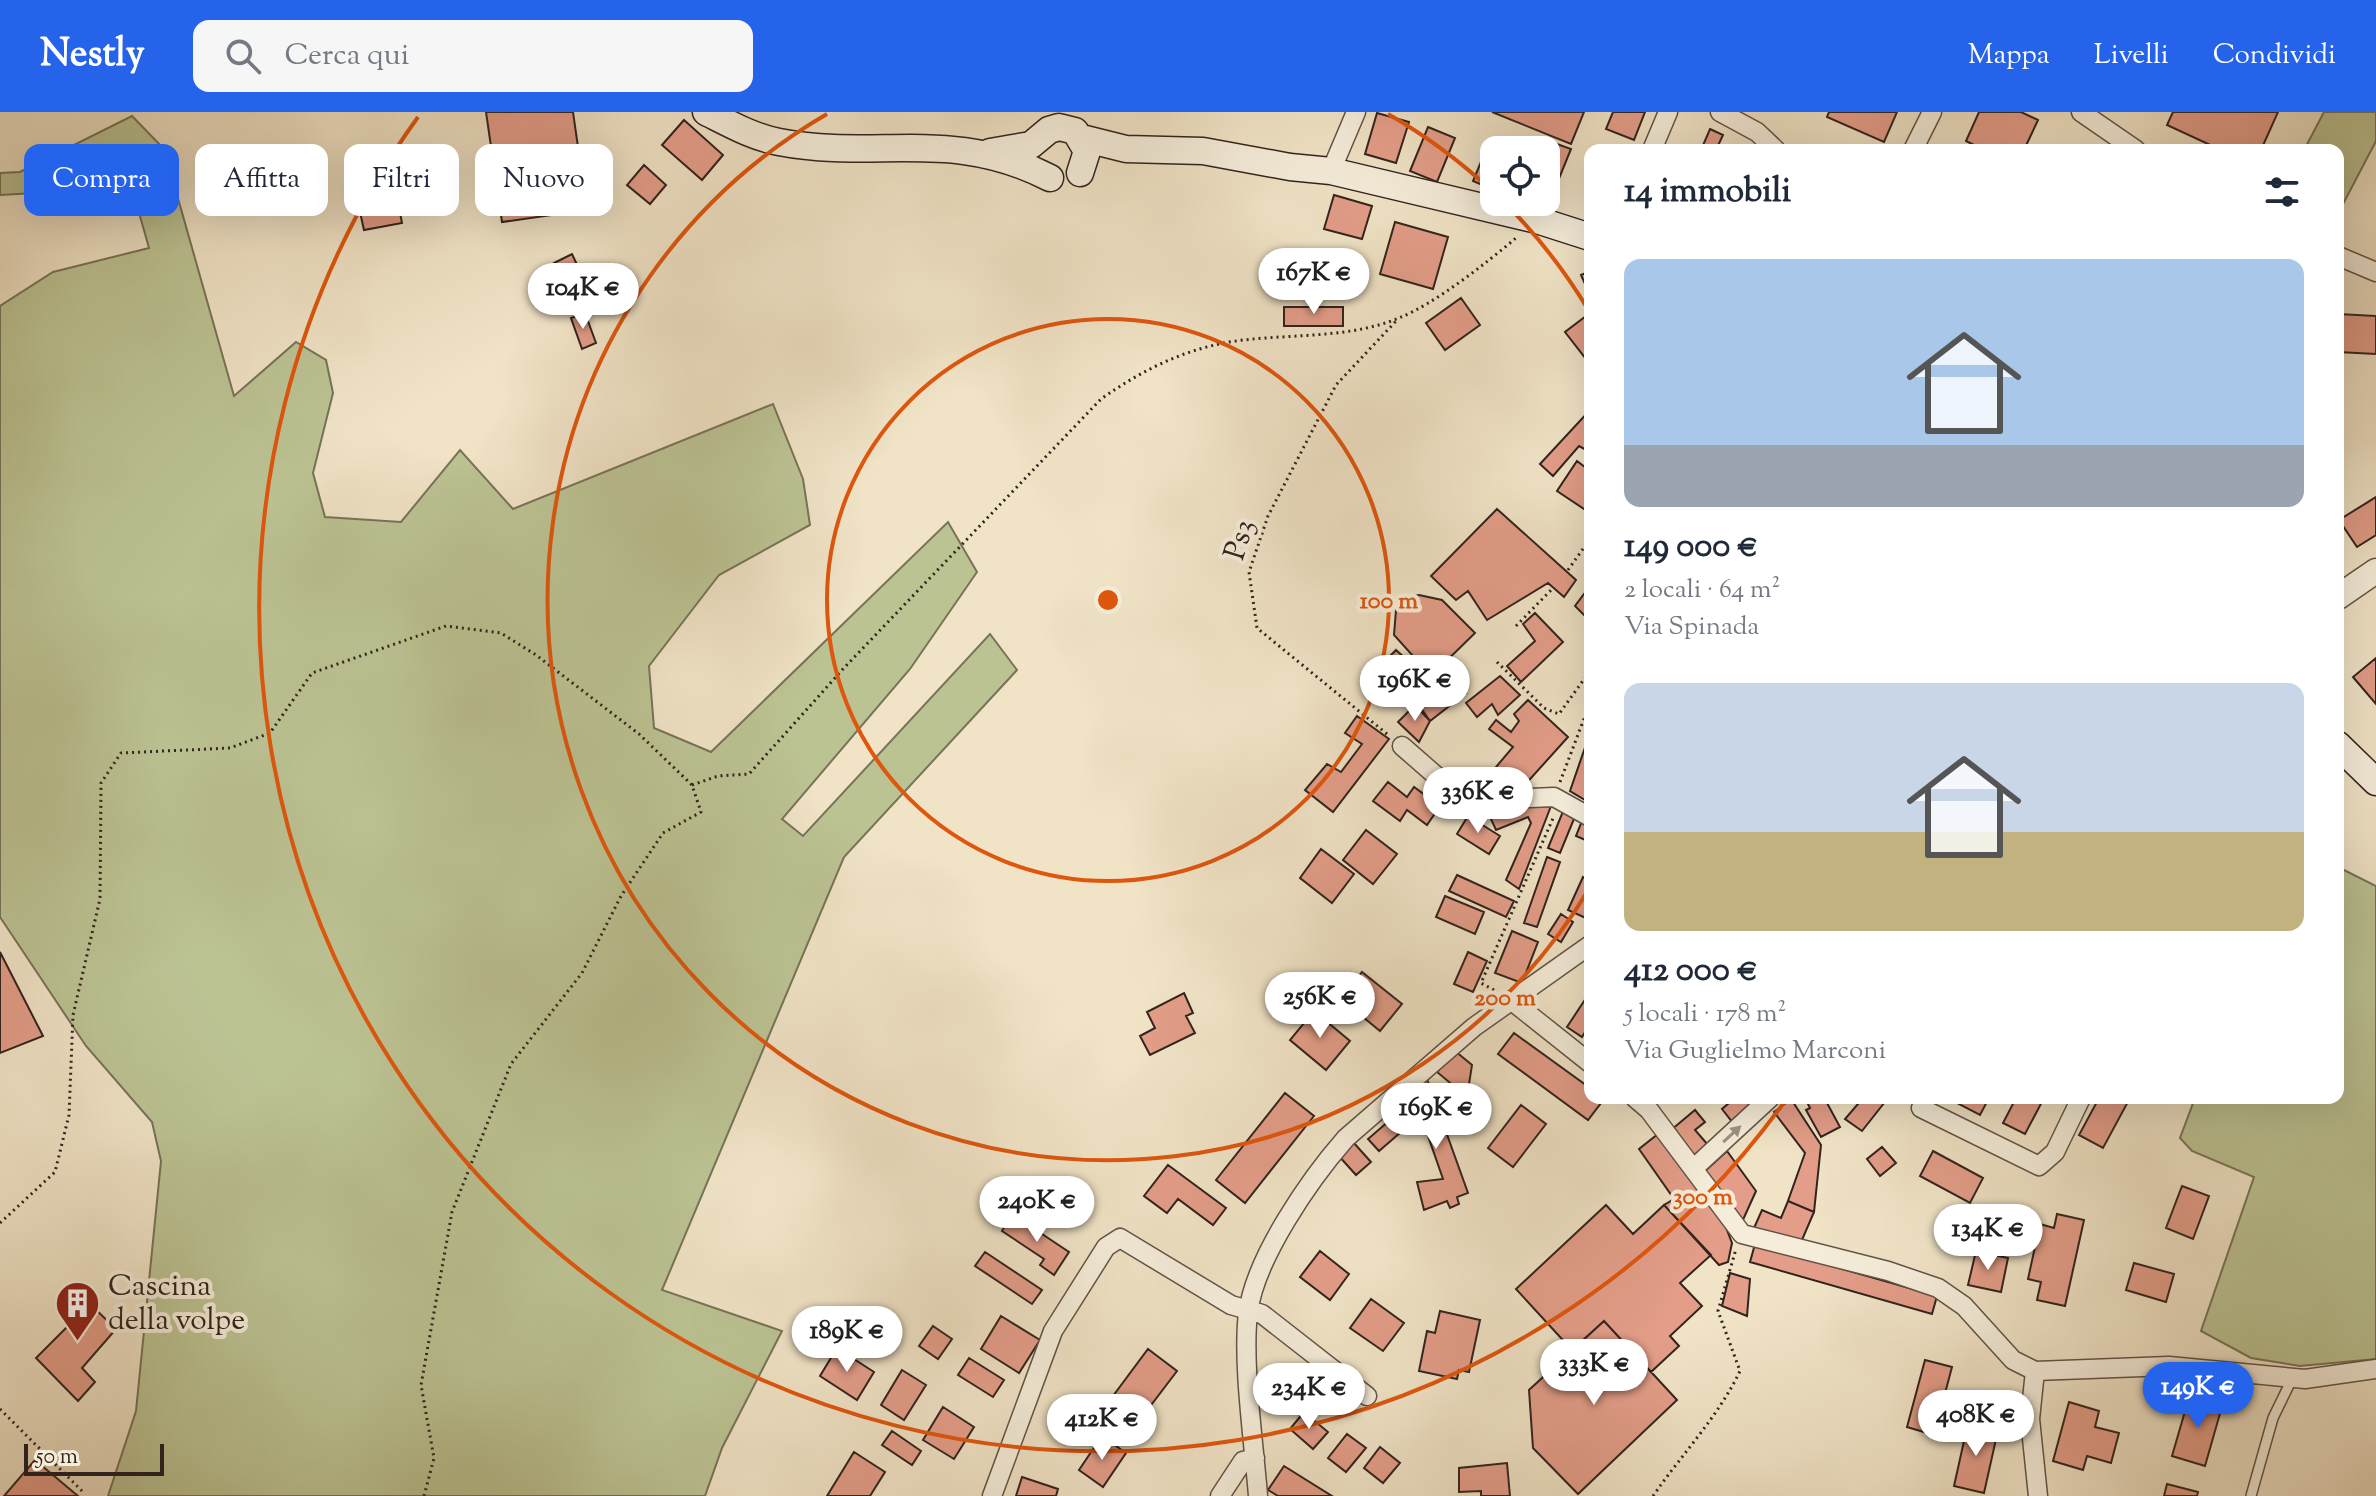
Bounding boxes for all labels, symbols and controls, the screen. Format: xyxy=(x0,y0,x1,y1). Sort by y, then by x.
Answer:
search box xyxy=(193,20,753,92)
text: Nestly xyxy=(40,29,145,83)
icon: search xyxy=(221,34,265,78)
text: Cerca qui xyxy=(285,35,409,78)
text: Mappa xyxy=(1968,36,2050,76)
text: Livelli xyxy=(2094,36,2169,76)
text: Condividi xyxy=(2213,36,2336,76)
map controls xyxy=(1480,136,1560,216)
button: locate xyxy=(1480,136,1560,216)
chip: Compra xyxy=(24,144,179,216)
chip: Affitta xyxy=(195,144,328,216)
chip: Filtri xyxy=(344,144,459,216)
chip: Nuovo xyxy=(475,144,613,216)
text: 14 immobili xyxy=(1624,168,1791,217)
icon: filters xyxy=(2260,170,2304,214)
pin: 167K € xyxy=(1249,248,1379,316)
text: 167K € xyxy=(1276,255,1352,292)
pin: 104K € xyxy=(518,263,648,331)
text: 104K € xyxy=(546,270,620,307)
icon: home xyxy=(1892,311,2036,455)
street label: Ps3 xyxy=(1215,514,1267,566)
text: 149 000 € xyxy=(1624,523,1758,572)
text: 2 locali · 64 m² xyxy=(1624,572,1780,609)
text: 100 m xyxy=(1360,585,1418,619)
centre of rings xyxy=(1094,586,1122,614)
text: Via Spinada xyxy=(1624,609,1759,646)
pin: 196K € xyxy=(1350,655,1480,723)
text: 196K € xyxy=(1378,662,1452,699)
icon: home xyxy=(1892,735,2036,879)
pin: 336K € xyxy=(1413,767,1543,835)
text: 336K € xyxy=(1441,774,1515,811)
text: 412 000 € xyxy=(1624,947,1758,996)
pin: 256K € xyxy=(1255,972,1385,1040)
text: 256K € xyxy=(1283,979,1357,1016)
text: 200 m xyxy=(1474,982,1536,1016)
text: 5 locali · 178 m² xyxy=(1624,996,1786,1033)
text: Via Guglielmo Marconi xyxy=(1624,1033,1886,1070)
pin: 169K € xyxy=(1371,1083,1501,1151)
text: 169K € xyxy=(1399,1090,1473,1127)
one-way arrow xyxy=(1722,1125,1741,1143)
pin: 240K € xyxy=(972,1176,1102,1244)
text: 300 m xyxy=(1673,1181,1733,1215)
text: 240K € xyxy=(997,1183,1077,1220)
pin: 134K € xyxy=(1923,1204,2053,1272)
text: 134K € xyxy=(1952,1211,2024,1248)
place label: Cascina della volpe xyxy=(108,1266,245,1343)
building icon: Cascina della volpe xyxy=(53,1280,101,1343)
pin: 189K € xyxy=(782,1306,912,1374)
text: 189K € xyxy=(810,1313,884,1350)
pin: 333K € xyxy=(1529,1339,1659,1407)
text: 333K € xyxy=(1558,1346,1630,1383)
pin: 149K € xyxy=(2133,1362,2263,1430)
pin: 234K € xyxy=(1244,1363,1374,1431)
text: 149K € xyxy=(2161,1369,2235,1406)
text: 234K € xyxy=(1271,1370,1347,1407)
pin: 408K € xyxy=(1911,1390,2041,1458)
pin: 412K € xyxy=(1037,1394,1167,1462)
text: 408K € xyxy=(1936,1397,2016,1434)
text: 412K € xyxy=(1065,1401,1139,1438)
scale bar xyxy=(24,1440,164,1476)
text: 50 m xyxy=(36,1442,78,1474)

